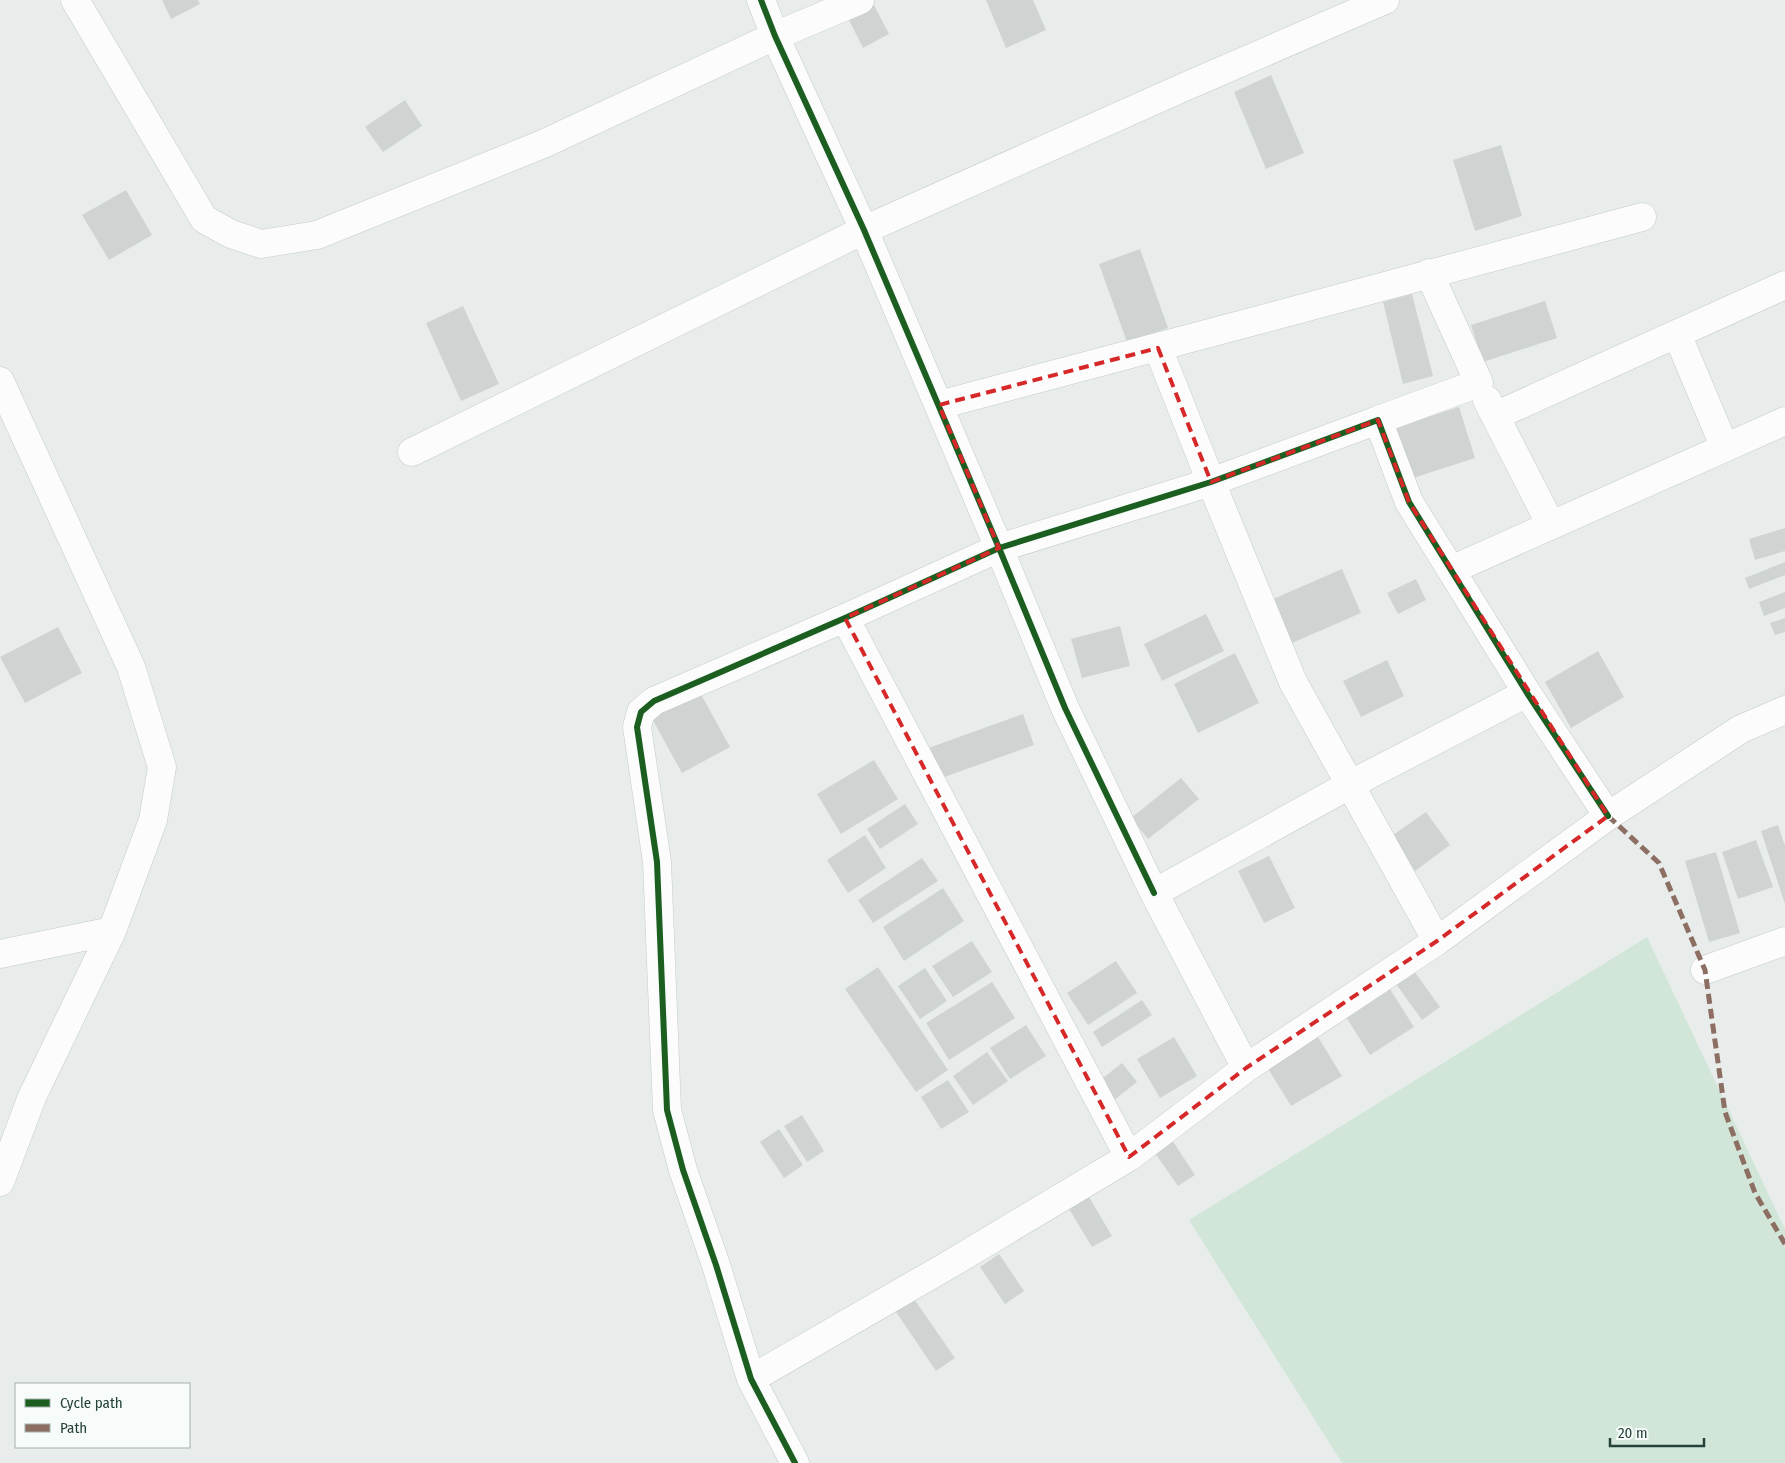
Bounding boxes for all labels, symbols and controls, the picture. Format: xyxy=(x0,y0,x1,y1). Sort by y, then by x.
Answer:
legend xyxy=(15,1383,190,1448)
text: Cycle path xyxy=(60,1394,123,1412)
scale bar xyxy=(1610,1416,1704,1448)
text: Path xyxy=(60,1419,87,1437)
text: 20 m xyxy=(1618,1424,1648,1442)

